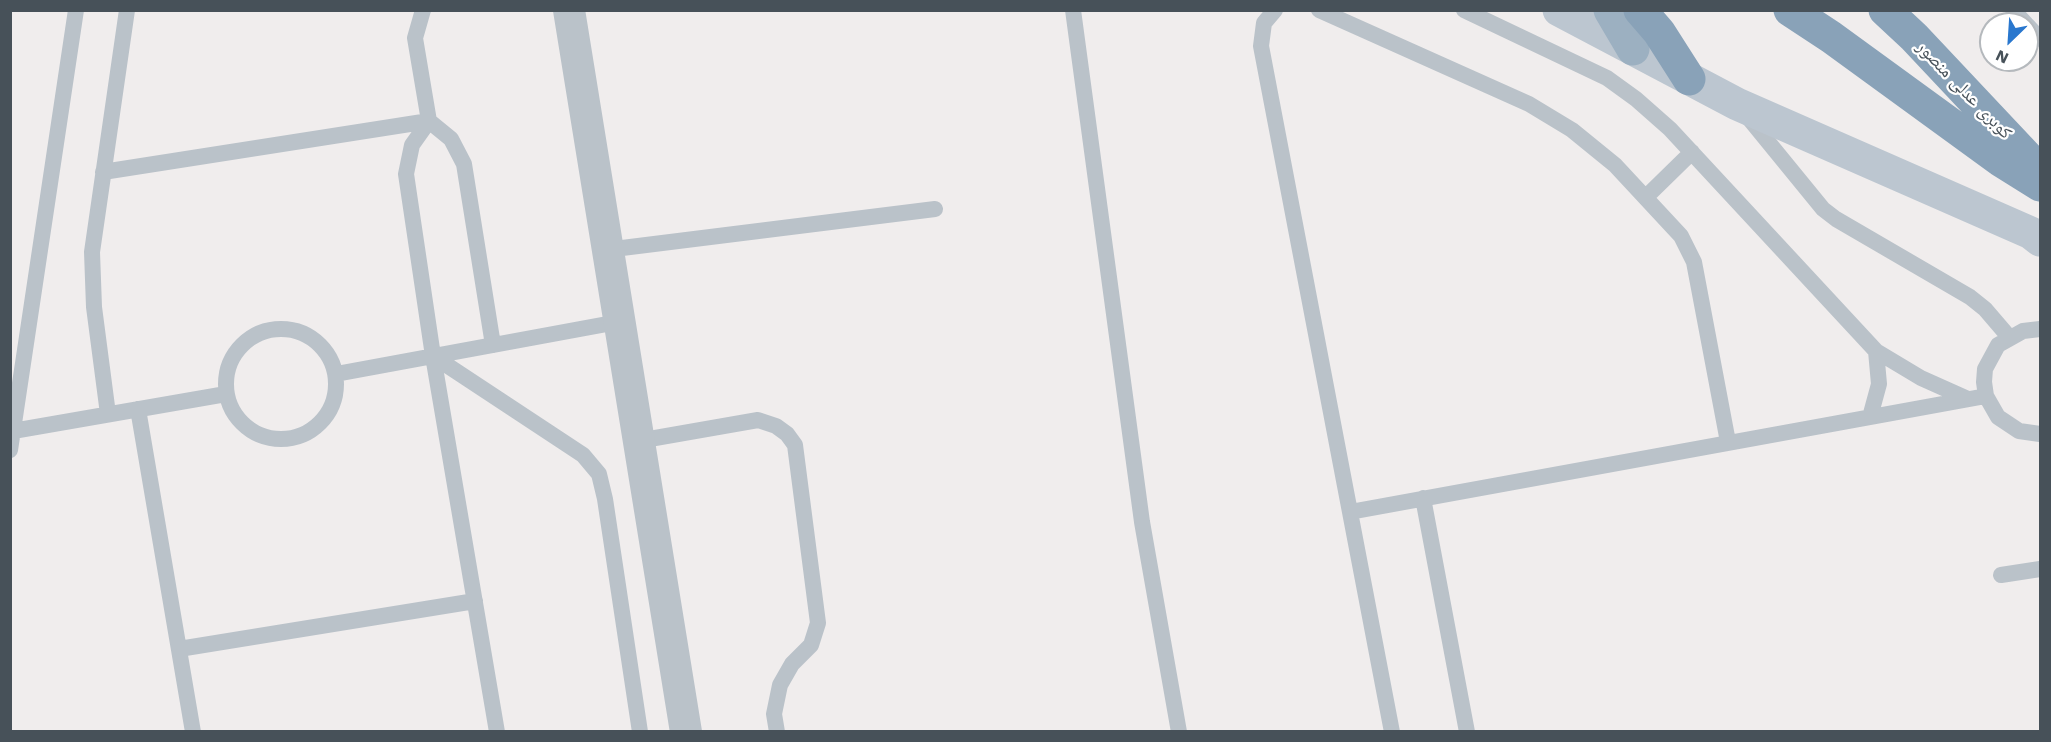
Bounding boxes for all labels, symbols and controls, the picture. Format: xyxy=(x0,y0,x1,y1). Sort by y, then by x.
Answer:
north arrow xyxy=(1979,12,2039,72)
street label: كوبرى عدلى منصور xyxy=(1912,36,2016,144)
text: N xyxy=(1993,46,2011,68)

